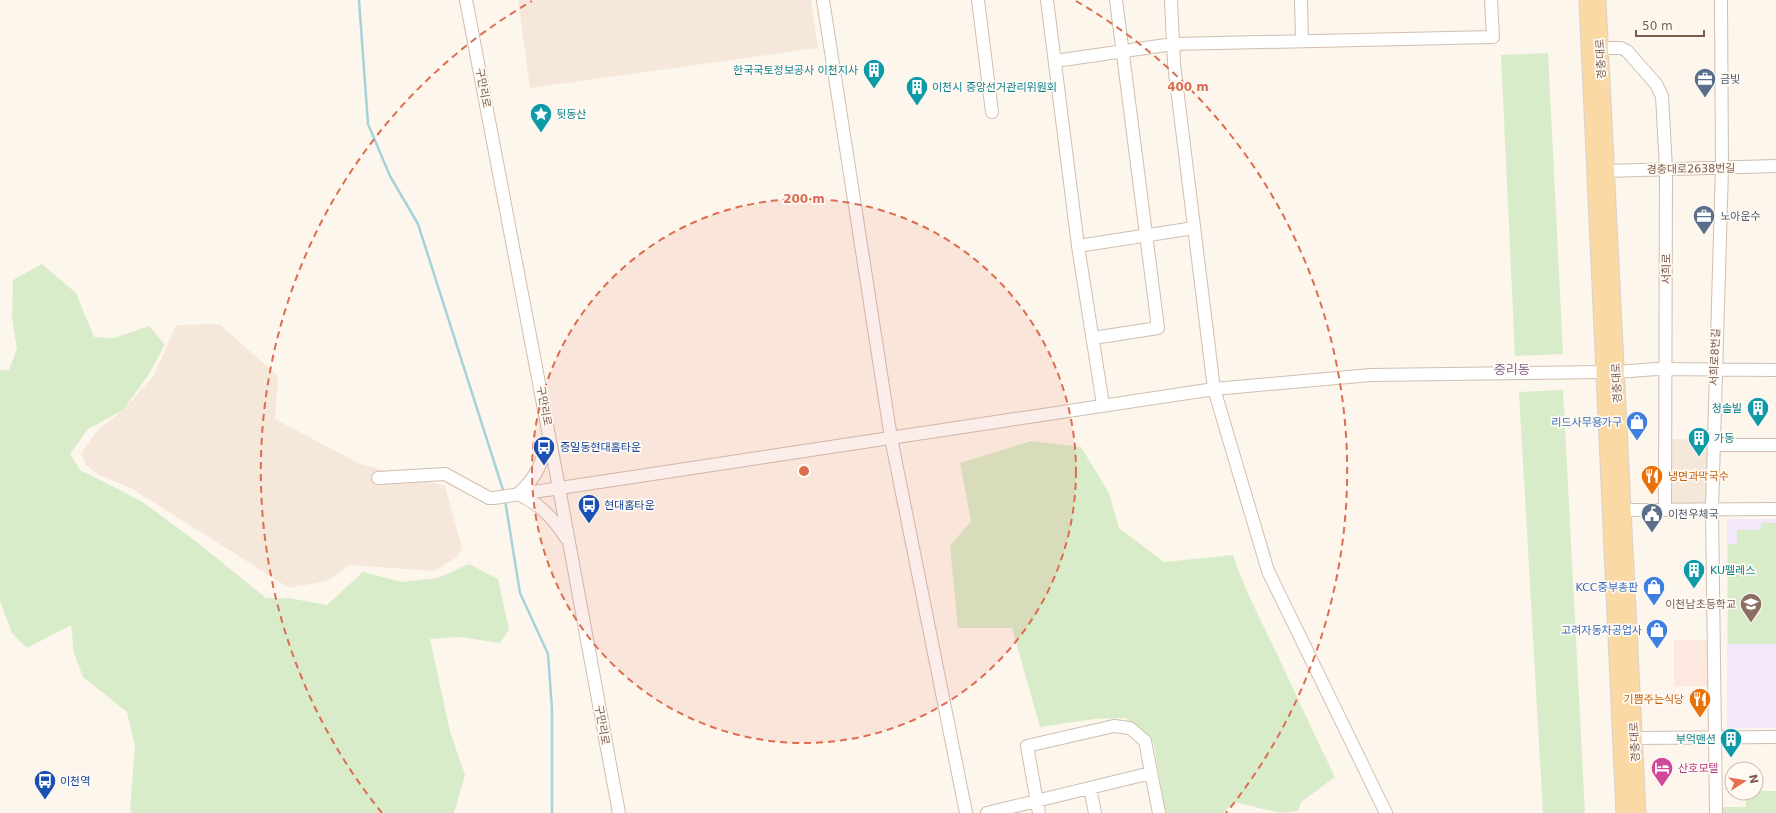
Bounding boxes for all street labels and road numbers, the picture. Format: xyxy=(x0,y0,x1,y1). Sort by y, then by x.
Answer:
street label: 경충대로 xyxy=(1593,38,1609,80)
street label: 구만리로 xyxy=(473,67,493,109)
street label: 경충대로2638번길 xyxy=(1647,162,1735,176)
street label: 서희로 xyxy=(1660,254,1673,284)
street label: 서희로8번길 xyxy=(1707,328,1723,386)
street label: 경충대로 xyxy=(1609,362,1625,404)
street label: 구만리로 xyxy=(534,385,554,427)
street label: 구만리로 xyxy=(592,704,612,746)
street label: 경충대로 xyxy=(1627,721,1643,763)

